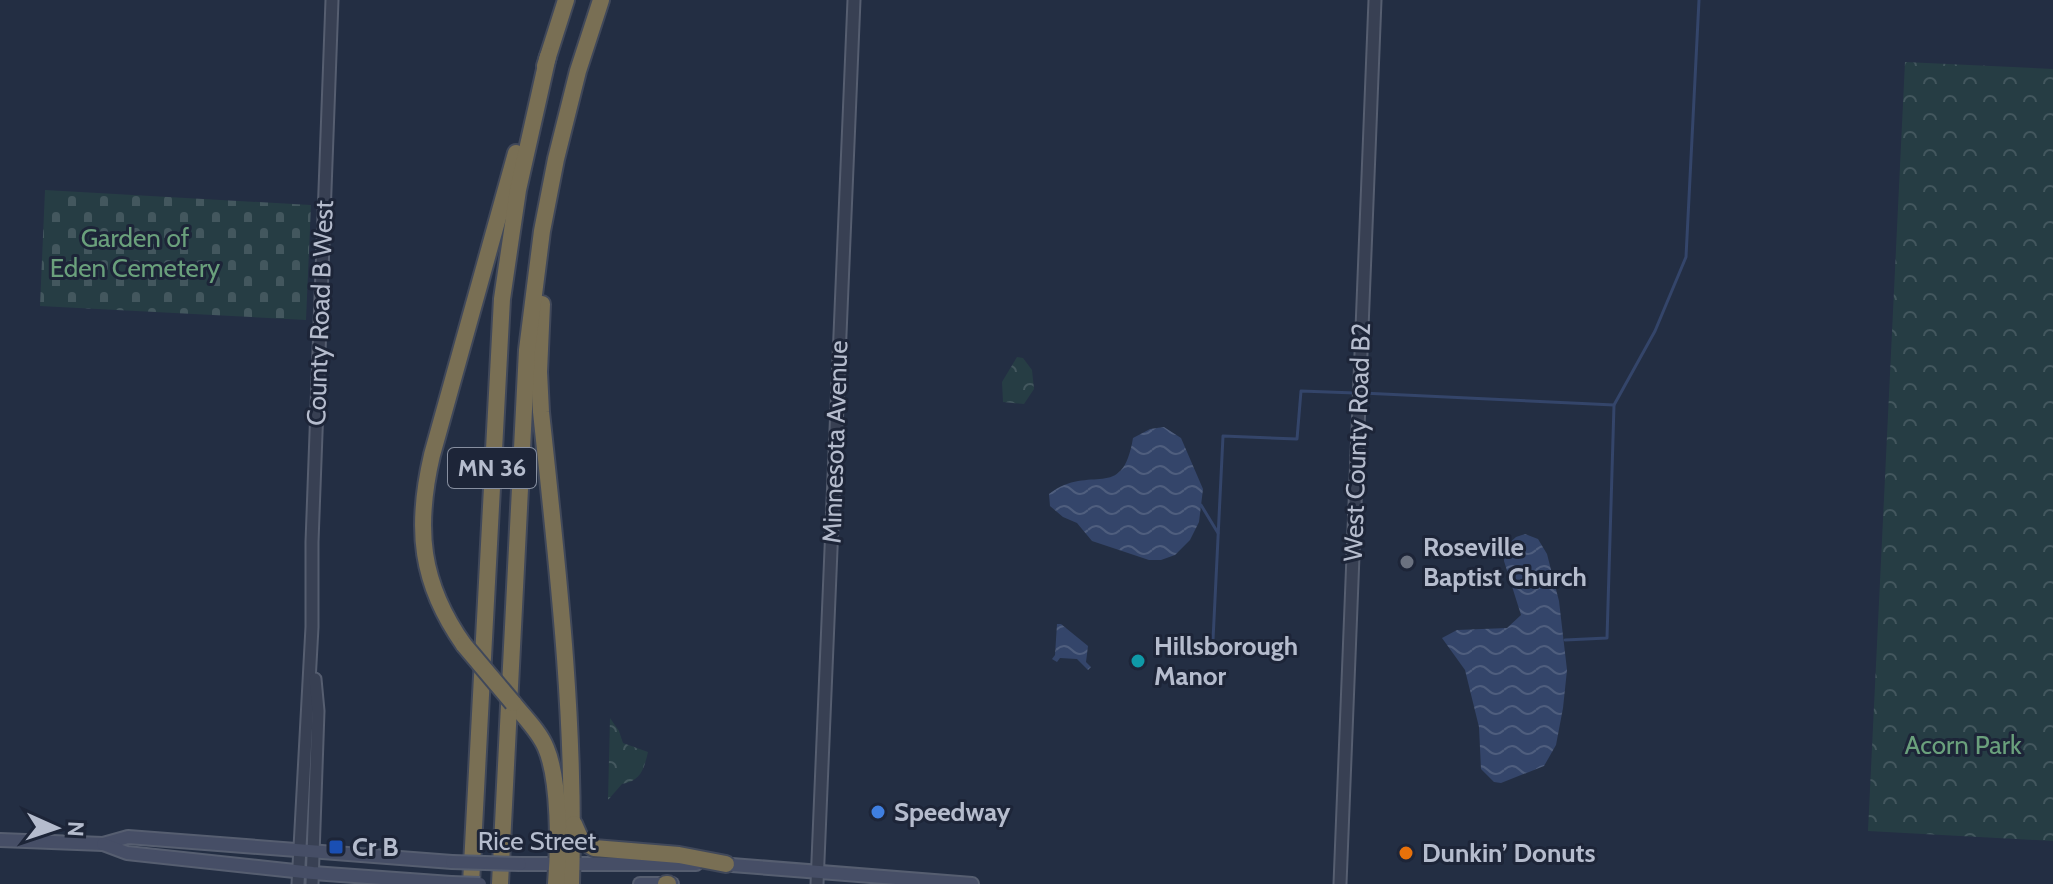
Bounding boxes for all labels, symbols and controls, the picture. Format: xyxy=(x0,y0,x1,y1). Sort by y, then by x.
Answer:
street label: County Road B West xyxy=(300,199,340,426)
park label: Garden of Eden Cemetery xyxy=(50,222,220,284)
street label: West County Road B2 xyxy=(1337,322,1377,562)
street label: Minnesota Avenue xyxy=(815,340,855,544)
road number: MN 36 xyxy=(448,448,536,488)
place label: Roseville Baptist Church xyxy=(1423,531,1587,593)
marker: Roseville Baptist Church xyxy=(1398,553,1416,571)
place label: Hillsborough Manor xyxy=(1154,630,1298,692)
marker: Hillsborough Manor xyxy=(1129,652,1147,670)
park label: Acorn Park xyxy=(1904,729,2022,761)
north arrow xyxy=(16,788,96,868)
place label: Speedway xyxy=(894,796,1011,828)
marker: Speedway xyxy=(869,803,887,821)
text: N xyxy=(62,821,89,837)
street label: Rice Street xyxy=(478,825,597,857)
place label: Cr B xyxy=(352,831,399,863)
place label: Dunkin’ Donuts xyxy=(1422,837,1595,869)
marker: Cr B xyxy=(327,838,345,856)
marker: Dunkin’ Donuts xyxy=(1397,844,1415,862)

